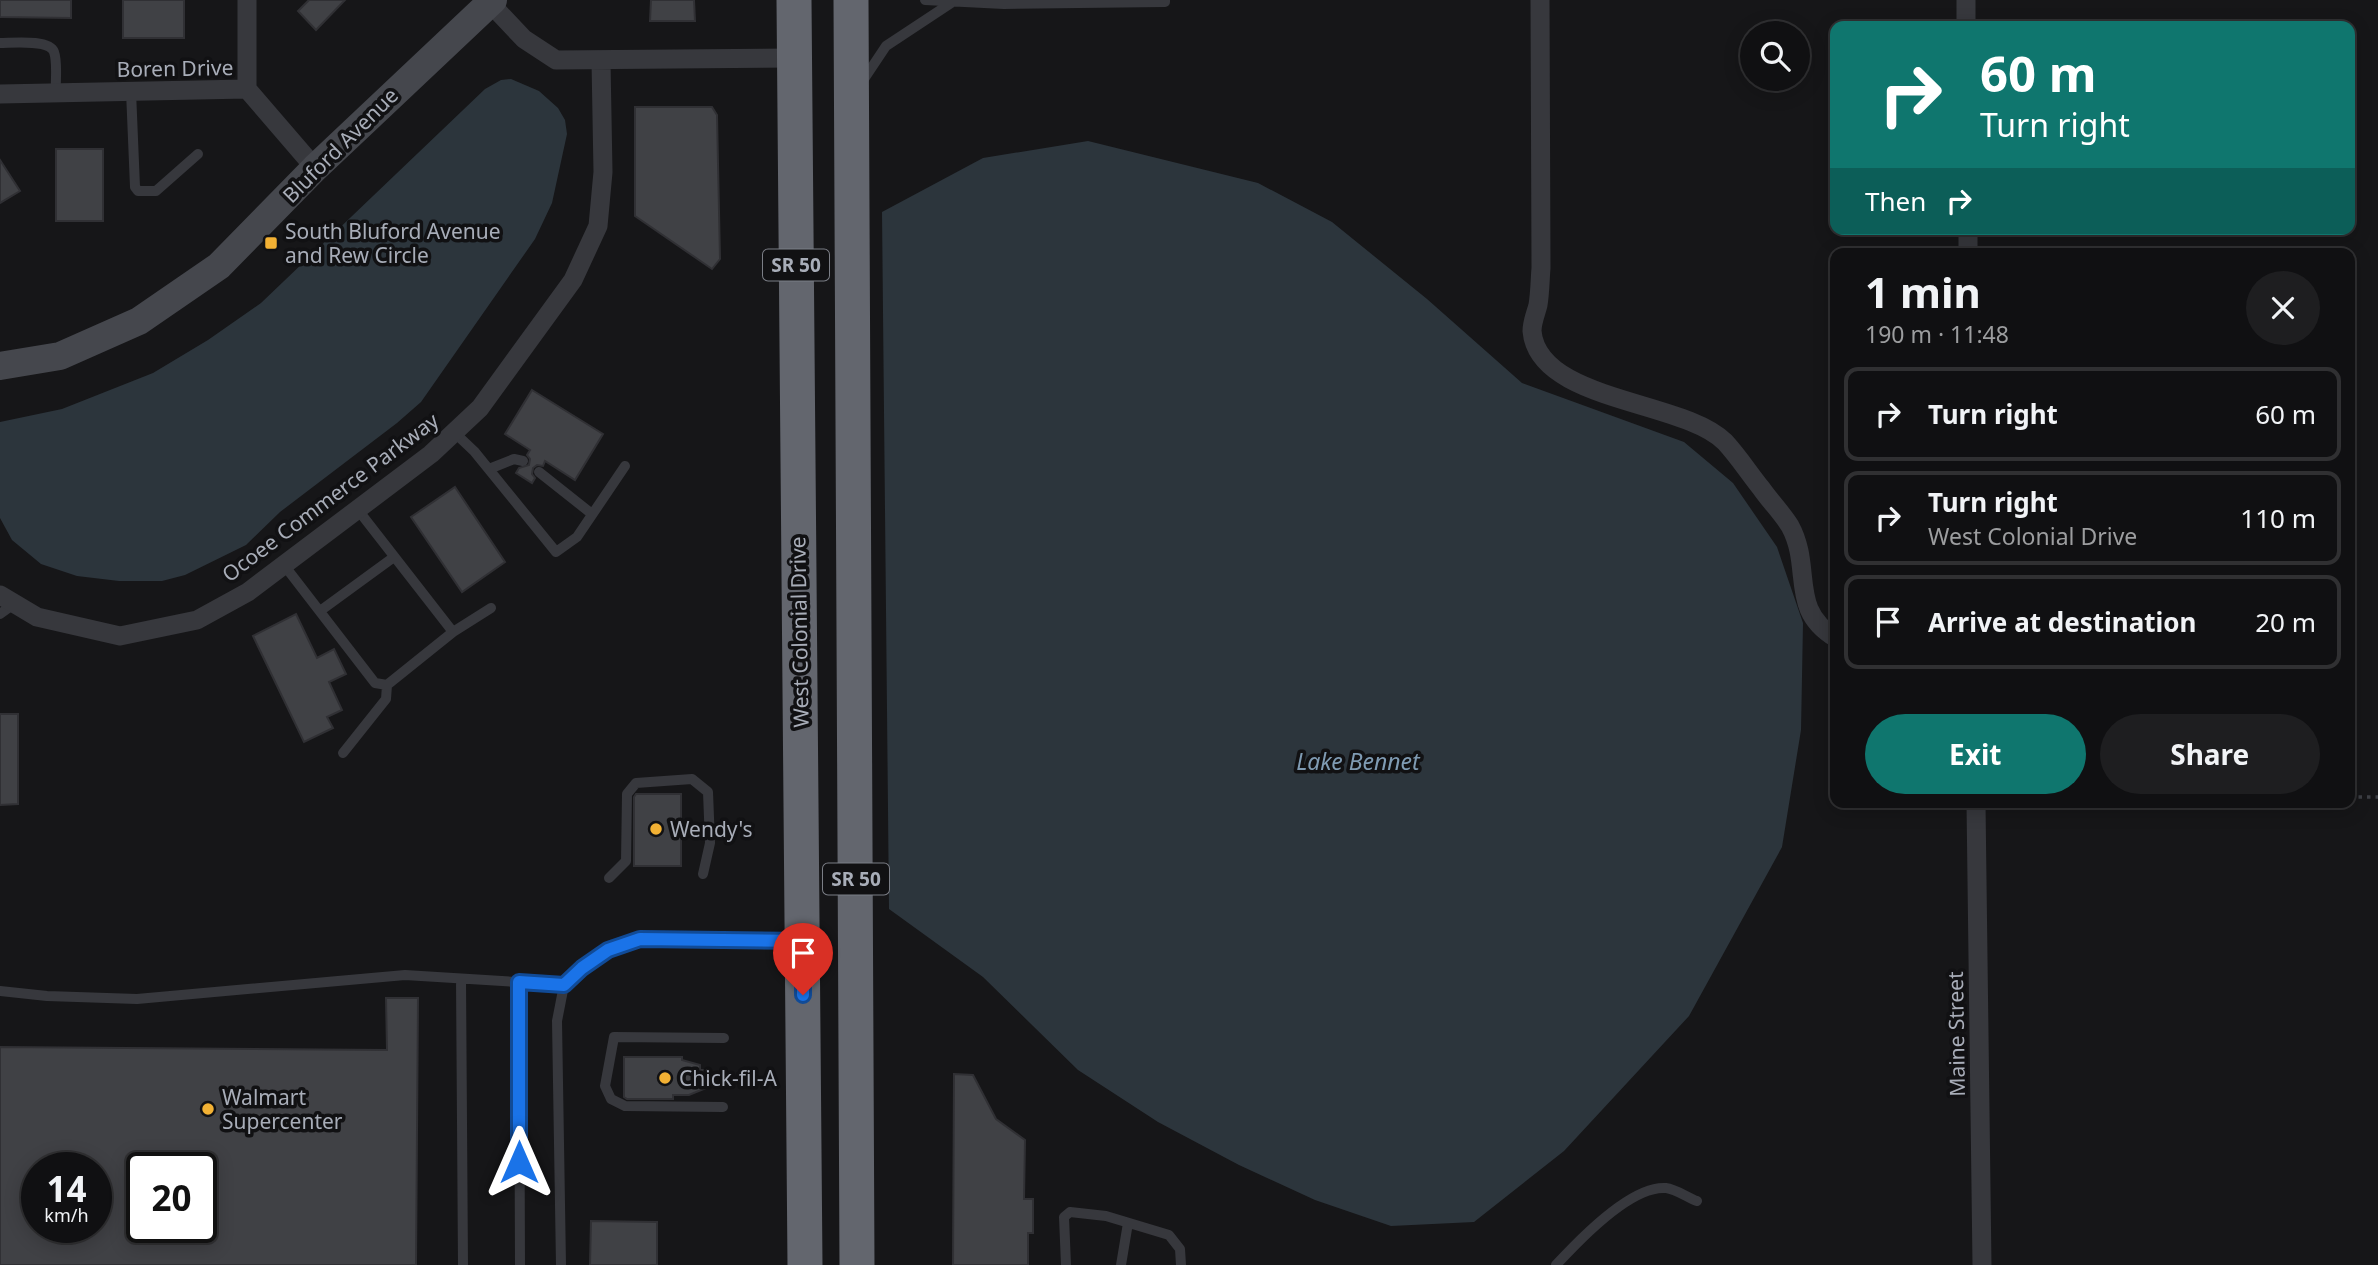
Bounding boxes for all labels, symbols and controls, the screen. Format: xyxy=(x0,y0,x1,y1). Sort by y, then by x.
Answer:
map controls xyxy=(1740,21,1810,91)
button: search xyxy=(1740,21,1810,91)
text: 60 m xyxy=(1980,40,2097,106)
icon: right xyxy=(1865,49,1956,140)
street label: Boren Drive xyxy=(116,53,234,83)
street label: Bluford Avenue xyxy=(276,81,404,209)
text: Turn right xyxy=(1980,103,2130,146)
icon: right xyxy=(1940,182,1978,220)
text: Then xyxy=(1865,183,1926,219)
place label: South Bluford Avenue and Rew Circle xyxy=(285,217,501,269)
marker: South Bluford Avenue and Rew Circle xyxy=(263,235,279,251)
road number: SR 50 xyxy=(763,249,829,280)
text: 1 min xyxy=(1865,263,1981,320)
button: close xyxy=(2246,271,2320,345)
text: 190 m · 11:48 xyxy=(1865,318,2009,350)
icon: right xyxy=(1869,395,1907,433)
text: Turn right xyxy=(1928,396,2058,432)
text: 60 m xyxy=(2255,396,2316,432)
street label: Ocoee Commerce Parkway xyxy=(216,406,444,588)
text: Turn right xyxy=(1928,484,2058,520)
icon: right xyxy=(1869,499,1907,537)
text: 110 m xyxy=(2240,500,2316,536)
text: West Colonial Drive xyxy=(1928,520,2137,552)
street label: West Colonial Drive xyxy=(783,536,815,728)
icon: arrive xyxy=(1869,603,1907,641)
text: Arrive at destination xyxy=(1928,604,2197,640)
text: 20 m xyxy=(2255,604,2316,640)
button: Exit xyxy=(1865,714,2086,794)
button: Share xyxy=(2100,714,2320,794)
water label: Lake Bennet xyxy=(1296,745,1421,777)
place label: Wendy's xyxy=(670,815,753,843)
marker: Wendy's xyxy=(648,821,664,837)
road number: SR 50 xyxy=(823,864,889,894)
pin xyxy=(773,923,833,995)
icon: arrive xyxy=(784,934,822,972)
street label: Maine Street xyxy=(1941,971,1971,1097)
place label: Chick-fil-A xyxy=(679,1064,778,1092)
marker: Chick-fil-A xyxy=(657,1070,673,1086)
place label: Walmart Supercenter xyxy=(222,1083,343,1135)
marker: Walmart Supercenter xyxy=(200,1101,216,1117)
position arrow xyxy=(482,1125,556,1199)
speed limit sign: 20 xyxy=(126,1152,217,1243)
text: 14 xyxy=(46,1165,87,1212)
text: km/h xyxy=(44,1203,89,1227)

